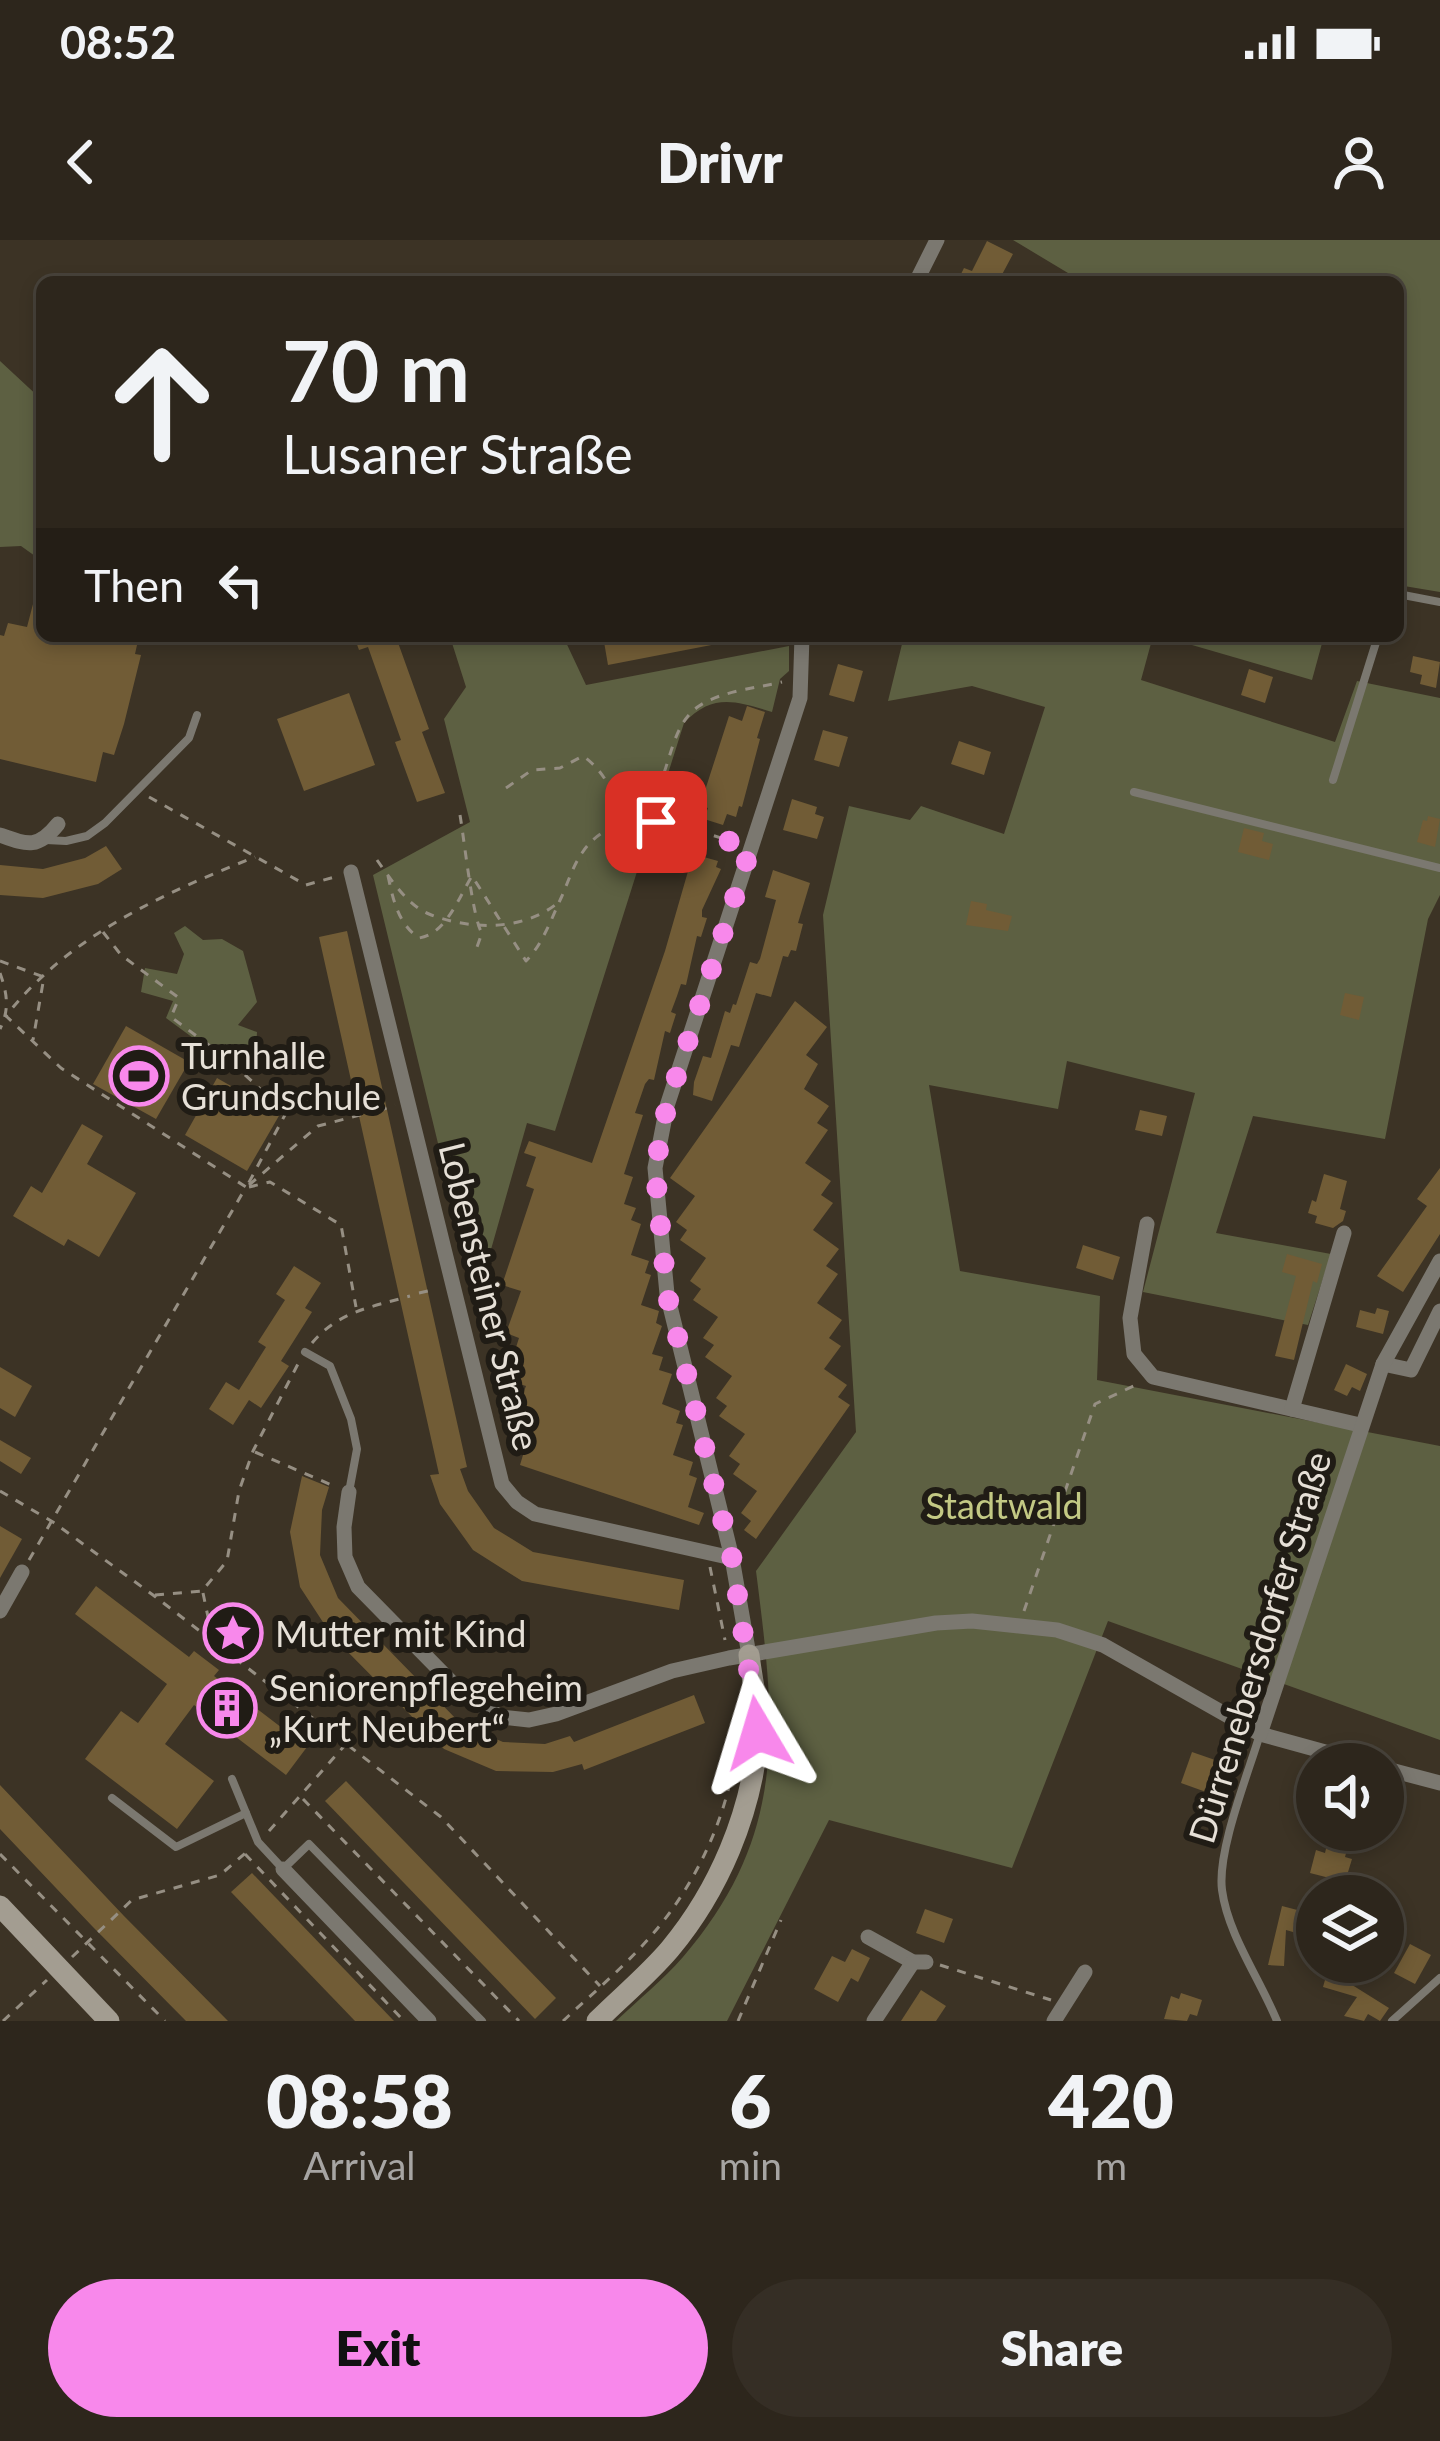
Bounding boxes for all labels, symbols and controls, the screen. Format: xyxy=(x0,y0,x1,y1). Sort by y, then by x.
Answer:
text: 08:52 xyxy=(60,15,176,69)
icon: back xyxy=(48,129,114,195)
icon: person xyxy=(1326,129,1392,195)
text: Drivr xyxy=(657,130,783,195)
text: 70 m xyxy=(282,319,470,420)
icon: ahead xyxy=(84,324,240,480)
text: Lusaner Straße xyxy=(282,421,633,486)
icon: left xyxy=(208,552,274,618)
text: Then xyxy=(84,558,184,612)
pin xyxy=(605,771,707,873)
icon: arrive xyxy=(623,789,689,855)
place label: Turnhalle Grundschule xyxy=(181,1033,381,1118)
sports icon: Turnhalle Grundschule xyxy=(108,1045,170,1107)
street label: Lobensteiner Straße xyxy=(430,1137,550,1455)
street label: Dürrenebersdorfer Straße xyxy=(1178,1446,1340,1848)
park label: Stadtwald xyxy=(925,1483,1083,1527)
place icon: Mutter mit Kind xyxy=(202,1602,264,1664)
place label: Mutter mit Kind xyxy=(275,1611,526,1655)
place label: Seniorenpflegeheim „Kurt Neubert“ xyxy=(269,1665,583,1750)
position arrow xyxy=(695,1670,821,1796)
building icon: Seniorenpflegeheim „Kurt Neubert“ xyxy=(196,1677,258,1739)
map controls xyxy=(1296,1743,1404,1983)
button: sound xyxy=(1296,1743,1404,1851)
button: layers xyxy=(1296,1875,1404,1983)
text: 08:58 xyxy=(266,2057,452,2143)
text: 6 xyxy=(730,2057,771,2143)
text: 420 xyxy=(1048,2057,1174,2143)
text: Arrival xyxy=(303,2142,416,2188)
text: min xyxy=(719,2142,782,2188)
text: m xyxy=(1095,2142,1127,2188)
button: Exit xyxy=(48,2279,708,2417)
button: Share xyxy=(732,2279,1392,2417)

